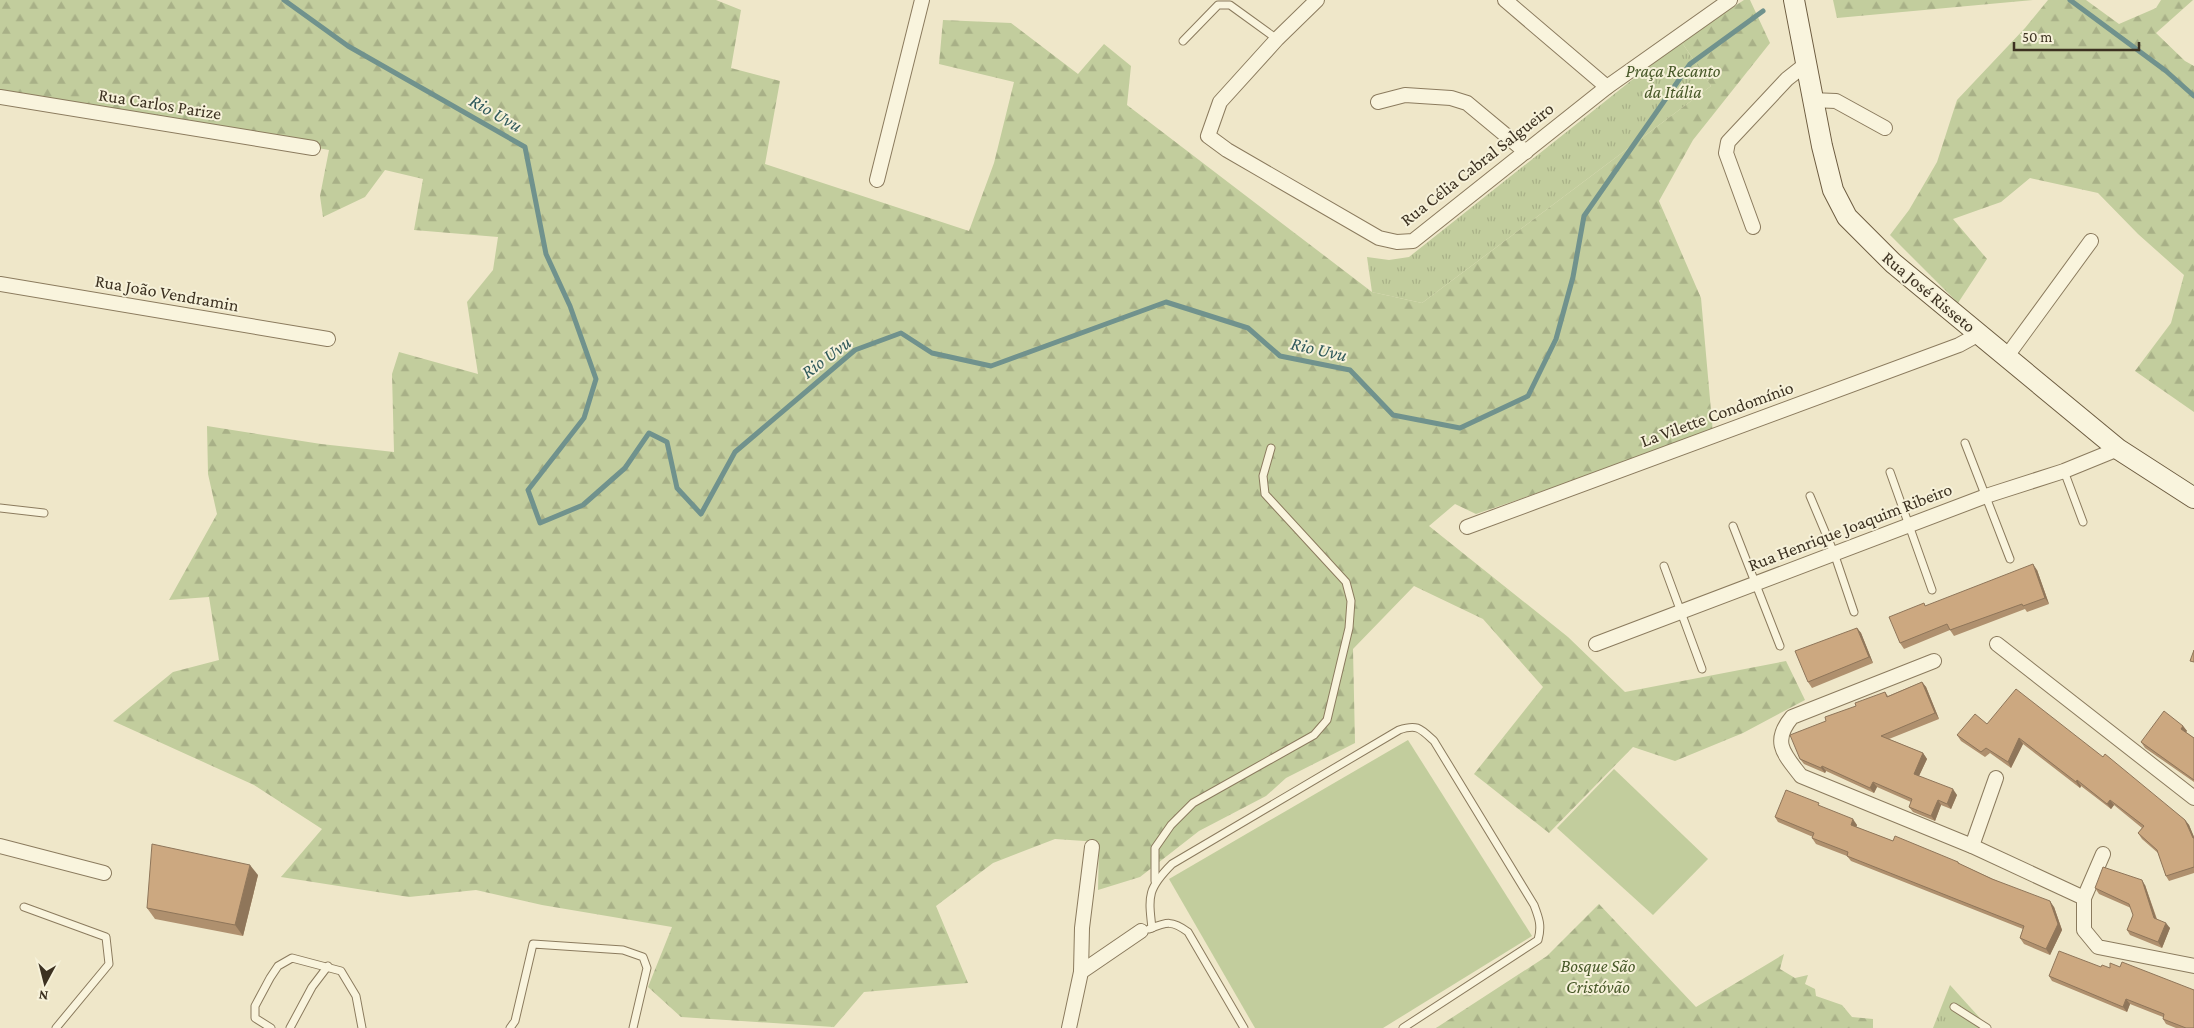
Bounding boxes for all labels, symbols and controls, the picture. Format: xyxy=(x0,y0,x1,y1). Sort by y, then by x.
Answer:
scale bar xyxy=(2014,20,2139,52)
text: 50 m xyxy=(2022,29,2052,45)
park label: Praça Recanto da Itália xyxy=(1625,61,1721,102)
street label: Rua Carlos Parize xyxy=(97,84,223,124)
water label: Rio Uvu xyxy=(466,90,526,137)
street label: Rua Célia Cabral Salgueiro xyxy=(1397,98,1557,230)
street label: Rua José Risseto xyxy=(1878,247,1980,337)
street label: Rua João Vendramin xyxy=(94,271,241,316)
water label: Rio Uvu xyxy=(797,331,855,382)
water label: Rio Uvu xyxy=(1289,332,1350,366)
street label: La Vilette Condomínio xyxy=(1638,377,1796,451)
street label: Rua Henrique Joaquim Ribeiro xyxy=(1745,479,1955,575)
park label: Bosque São Cristóvão xyxy=(1561,956,1636,997)
north arrow xyxy=(20,958,70,1008)
text: N xyxy=(37,987,49,1004)

